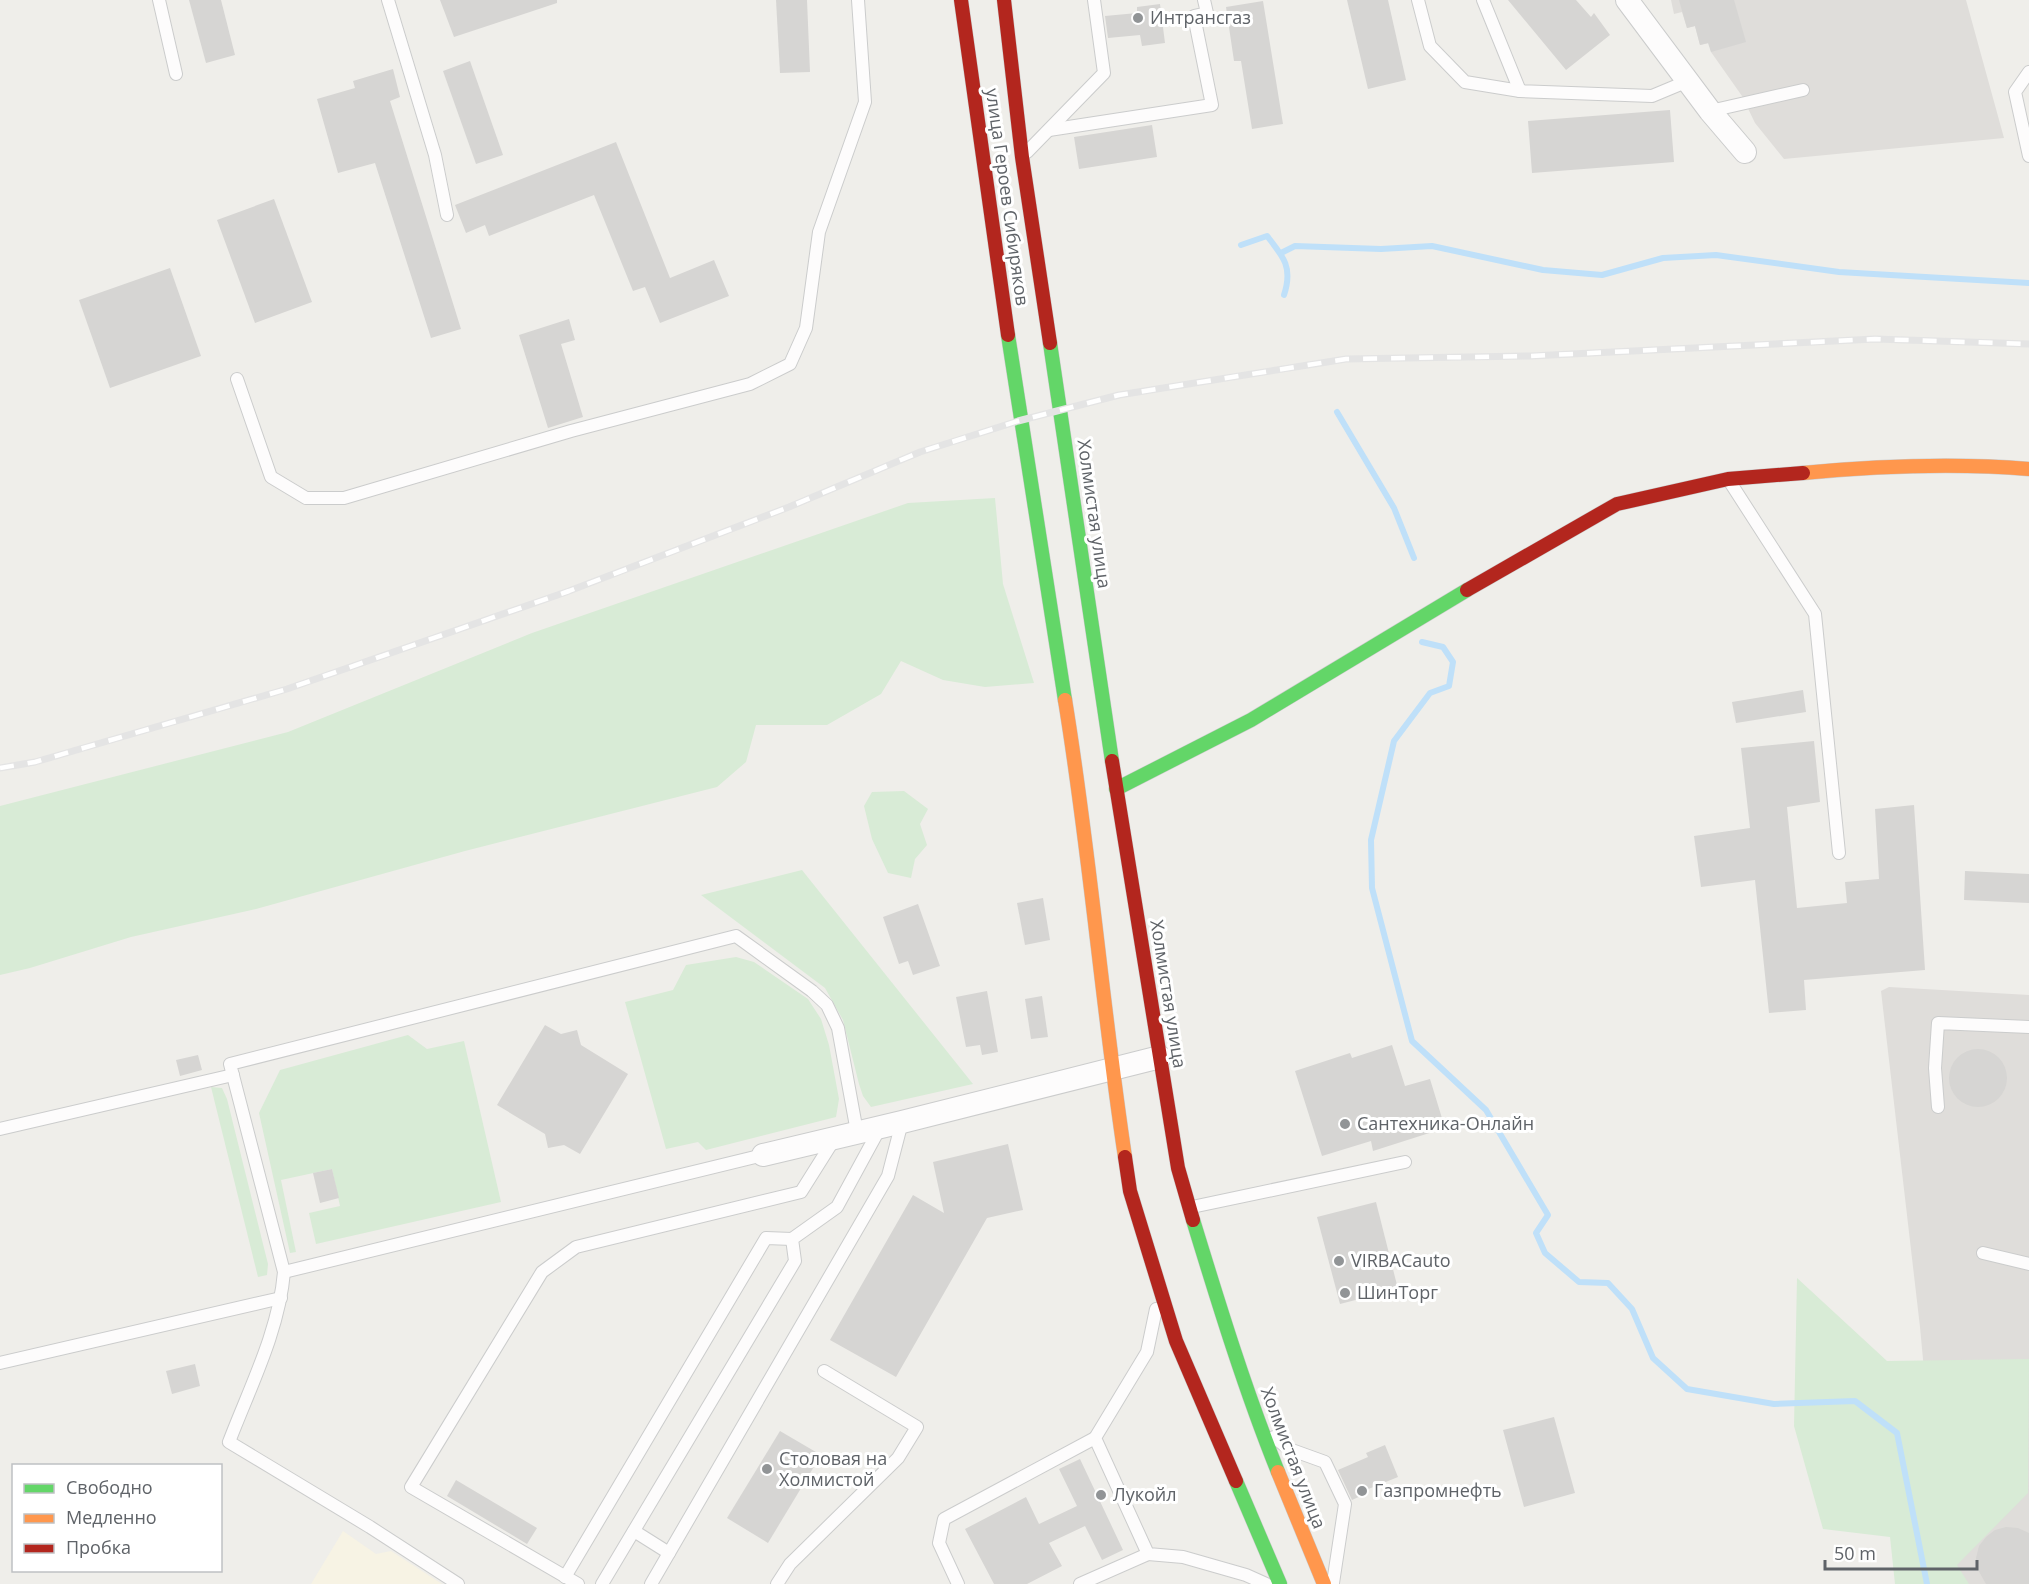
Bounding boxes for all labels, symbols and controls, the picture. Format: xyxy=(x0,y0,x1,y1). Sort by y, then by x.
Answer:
place label: Интрансгаз xyxy=(1150,5,1251,29)
marker: Интрансгаз xyxy=(1131,11,1145,25)
street label: улица Героев Сибиряков xyxy=(981,87,1035,307)
street label: Холмистая улица xyxy=(1073,438,1117,590)
street label: Холмистая улица xyxy=(1145,918,1193,1070)
place label: Сантехника-Онлайн xyxy=(1357,1111,1534,1135)
marker: Сантехника-Онлайн xyxy=(1338,1117,1352,1131)
place label: VIRBACauto xyxy=(1351,1248,1451,1272)
marker: VIRBACauto xyxy=(1332,1254,1346,1268)
place label: ШинТорг xyxy=(1357,1280,1438,1304)
marker: ШинТорг xyxy=(1338,1286,1352,1300)
street label: Холмистая улица xyxy=(1256,1383,1332,1532)
place label: Столовая на Холмистой xyxy=(779,1446,887,1491)
marker: Столовая на Холмистой xyxy=(760,1462,774,1476)
legend xyxy=(12,1464,222,1572)
text: Свободно xyxy=(66,1475,153,1499)
place label: Газпромнефть xyxy=(1374,1478,1502,1502)
place label: Лукойл xyxy=(1113,1482,1177,1506)
marker: Газпромнефть xyxy=(1355,1484,1369,1498)
marker: Лукойл xyxy=(1094,1488,1108,1502)
text: Медленно xyxy=(66,1505,157,1529)
scale bar xyxy=(1825,1533,1976,1571)
text: Пробка xyxy=(66,1535,131,1559)
text: 50 m xyxy=(1834,1541,1876,1565)

